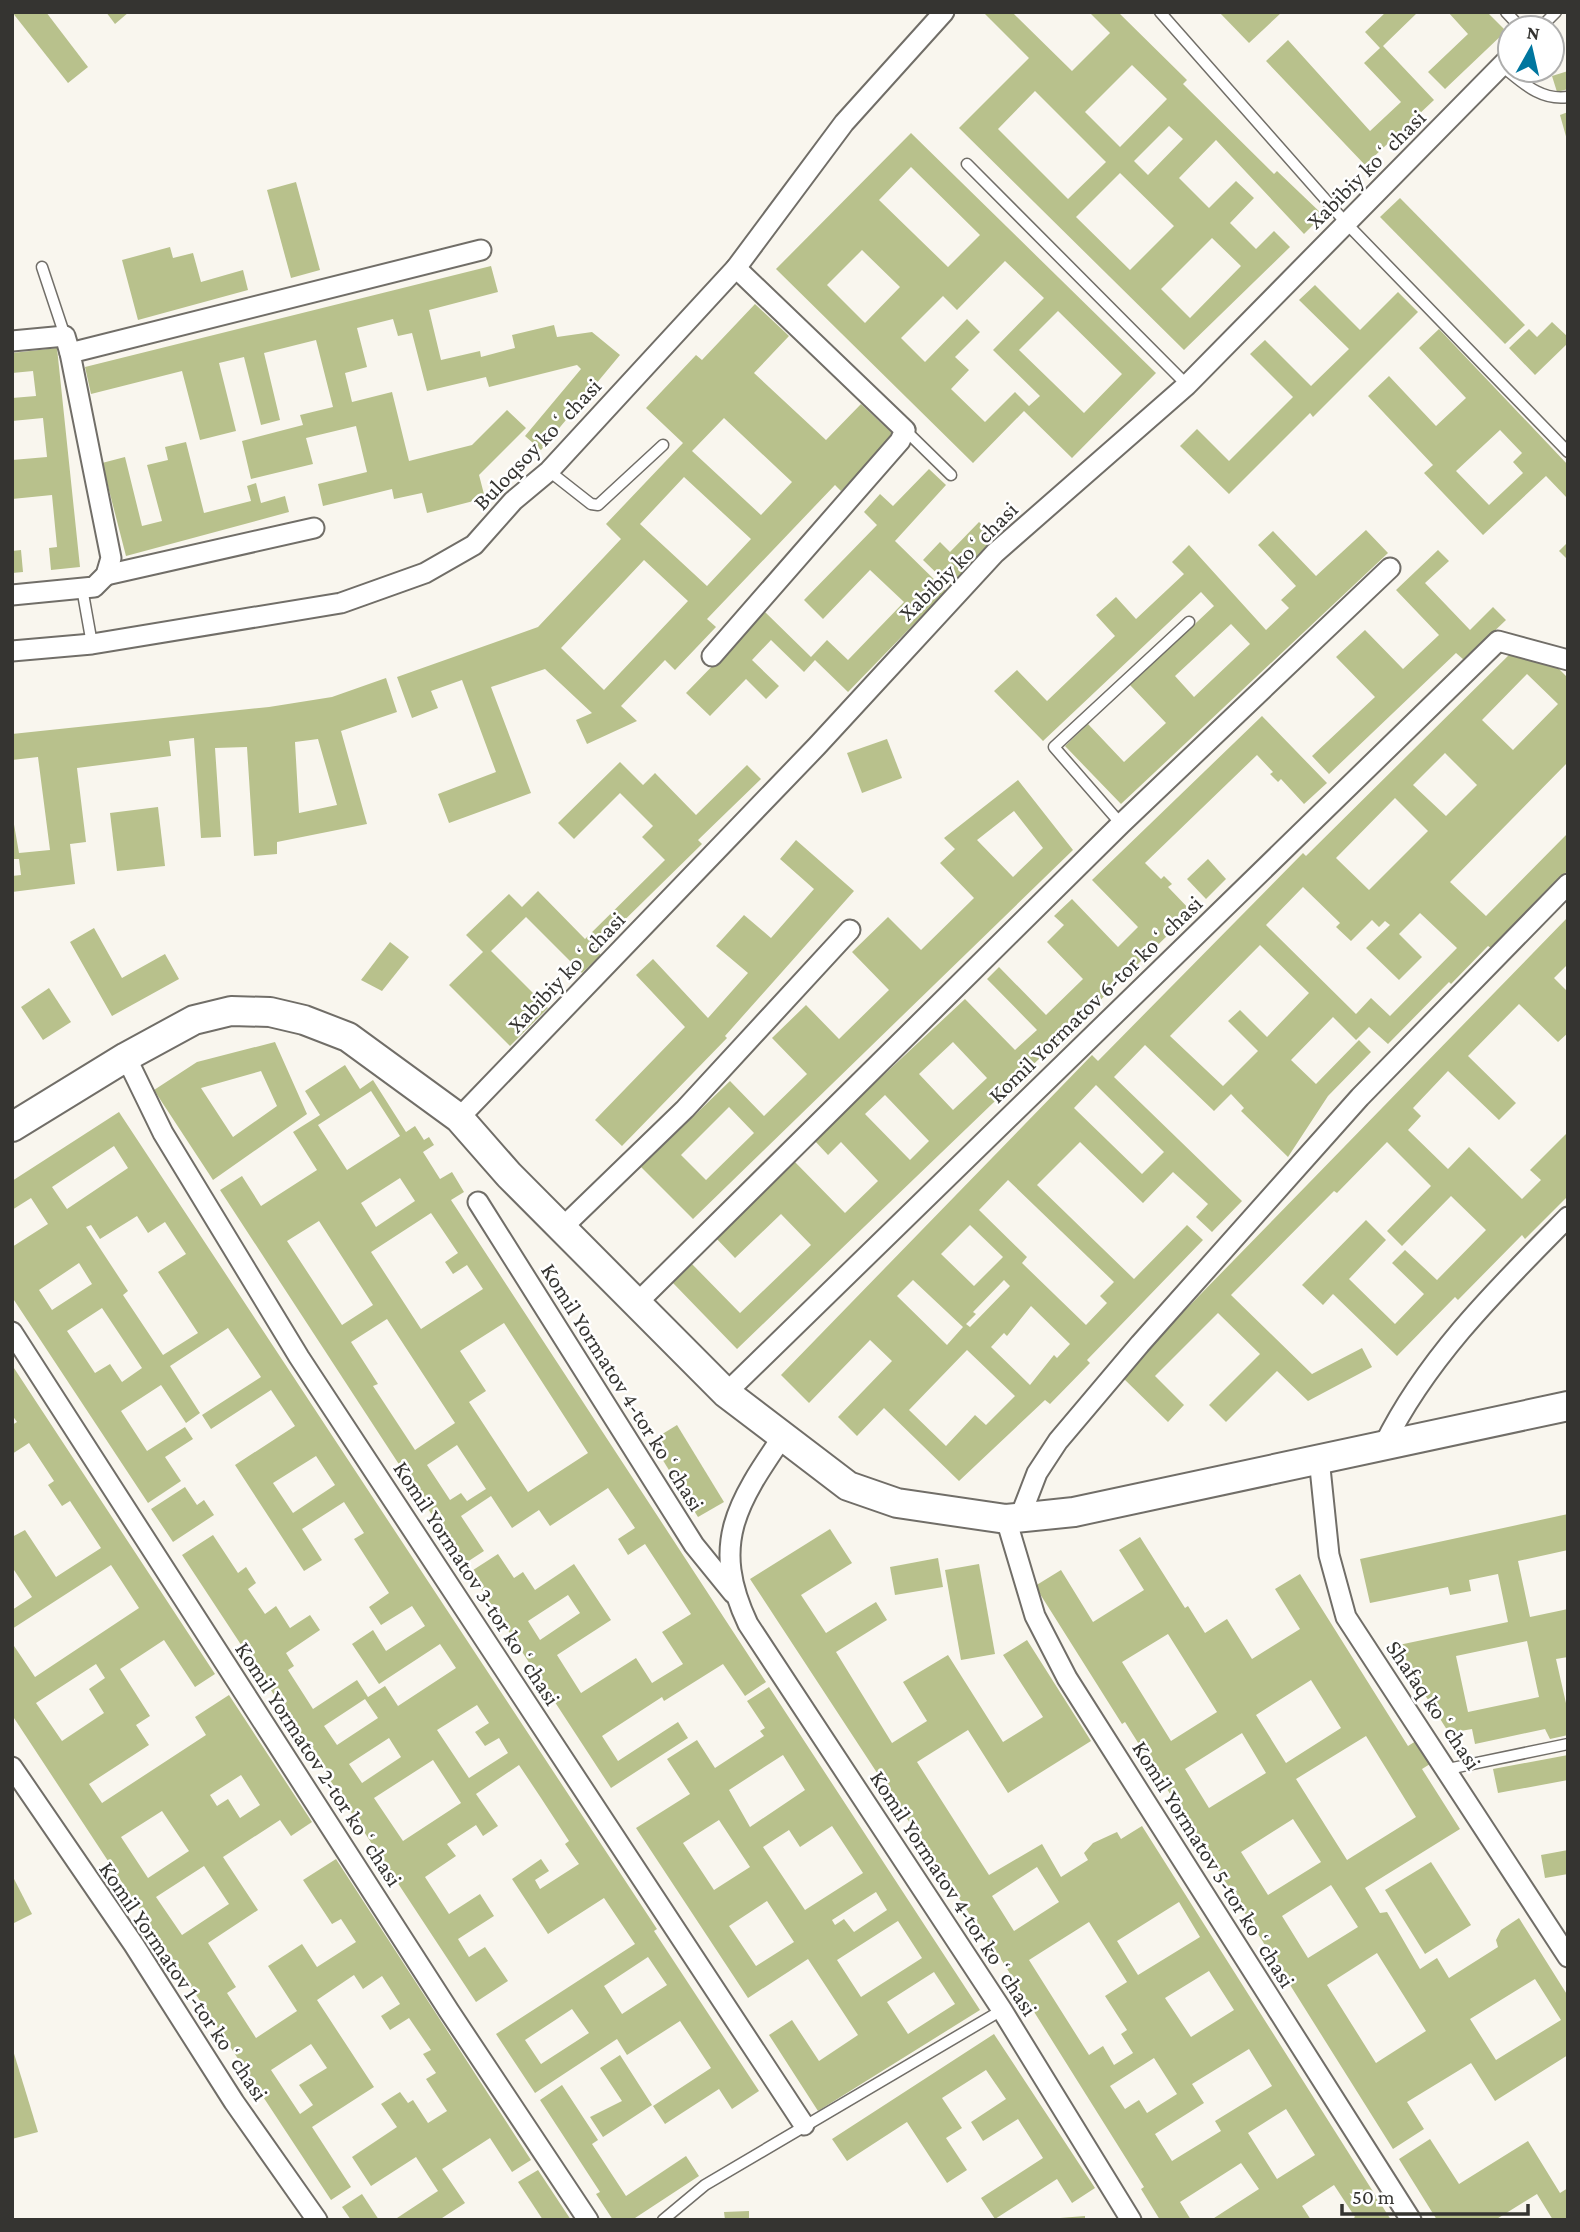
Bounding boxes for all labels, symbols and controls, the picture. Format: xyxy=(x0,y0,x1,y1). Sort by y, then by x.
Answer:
north arrow xyxy=(1496,14,1566,84)
text: N xyxy=(1525,21,1541,44)
street label: Xabibiy koʻchasi xyxy=(1301,104,1431,234)
street label: Buloqsoy koʻchasi xyxy=(468,373,606,515)
street label: Xabibiy koʻchasi xyxy=(893,496,1023,626)
street label: Komil Yormatov 6-tor koʻchasi xyxy=(983,890,1207,1108)
street label: Xabibiy koʻchasi xyxy=(502,906,630,1038)
street label: Komil Yormatov 4-tor koʻchasi xyxy=(536,1258,710,1516)
street label: Komil Yormatov 3-tor koʻchasi xyxy=(388,1456,566,1710)
street label: Shafaq koʻchasi xyxy=(1381,1635,1487,1775)
street label: Komil Yormatov 2-tor koʻchasi xyxy=(230,1637,408,1891)
street label: Komil Yormatov 5-tor koʻchasi xyxy=(1127,1736,1301,1992)
street label: Komil Yormatov 4-tor koʻchasi xyxy=(865,1766,1043,2020)
street label: Komil Yormatov 1-tor koʻchasi xyxy=(94,1856,274,2106)
scale bar xyxy=(1342,2172,1528,2216)
text: 50 m xyxy=(1352,2185,1395,2209)

